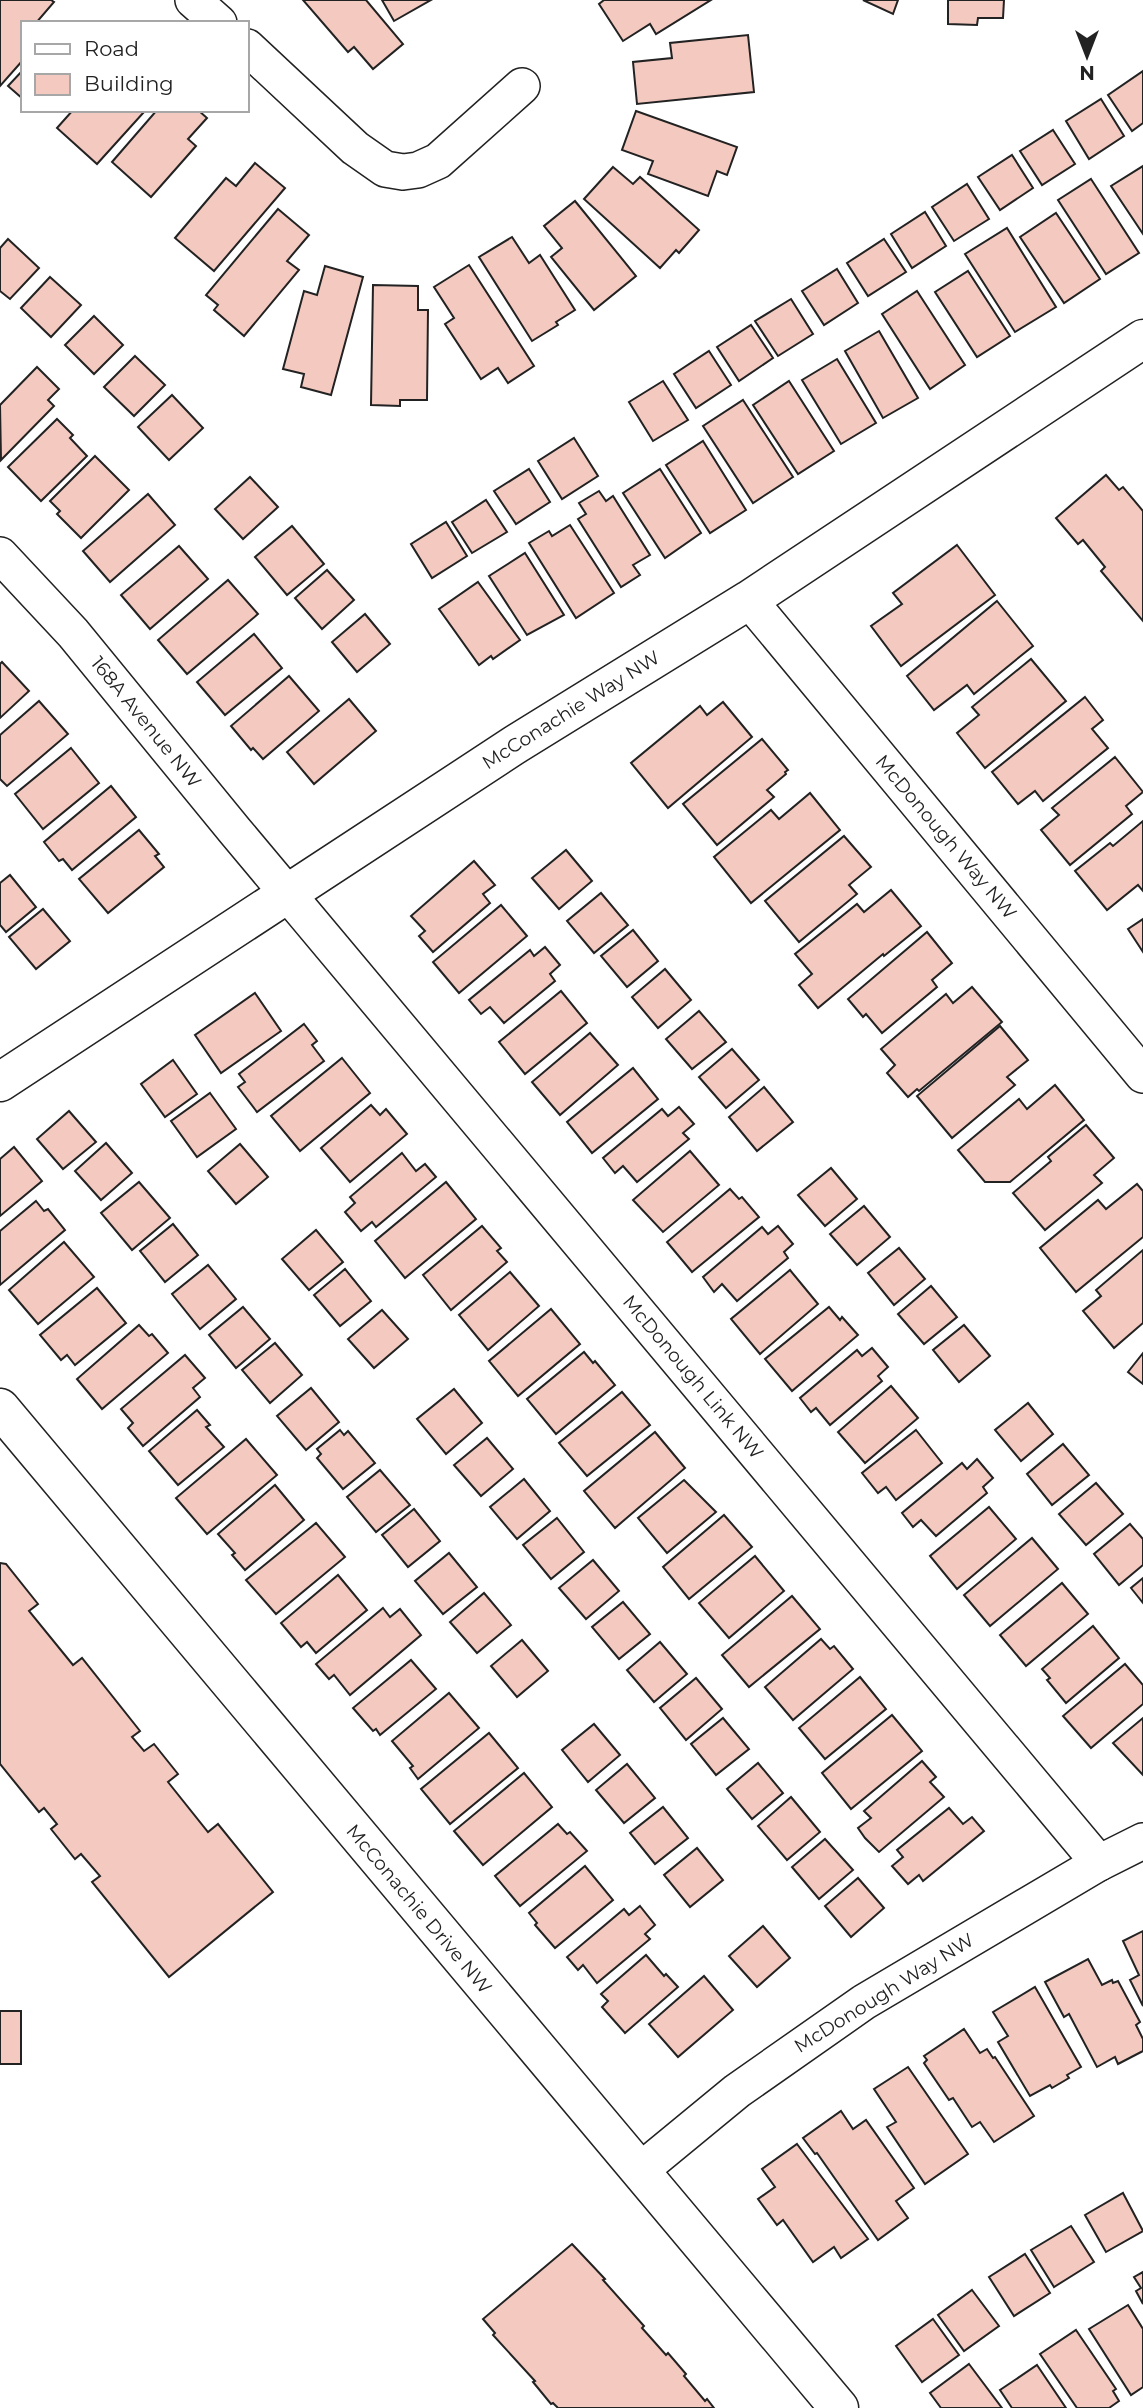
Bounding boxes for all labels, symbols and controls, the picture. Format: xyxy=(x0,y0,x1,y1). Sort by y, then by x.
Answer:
legend xyxy=(21,21,248,112)
north arrow xyxy=(1052,21,1122,91)
text: Road xyxy=(84,36,139,61)
text: N xyxy=(1079,61,1095,84)
text: Building xyxy=(84,71,174,96)
street label: McConachie Way NW xyxy=(478,646,664,774)
street label: 168A Avenue NW xyxy=(86,652,206,792)
street label: McDonough Way NW xyxy=(871,750,1021,924)
street label: McDonough Link NW xyxy=(618,1290,768,1464)
street label: McConachie Drive NW xyxy=(341,1820,497,1998)
street label: McDonough Way NW xyxy=(790,1928,978,2058)

